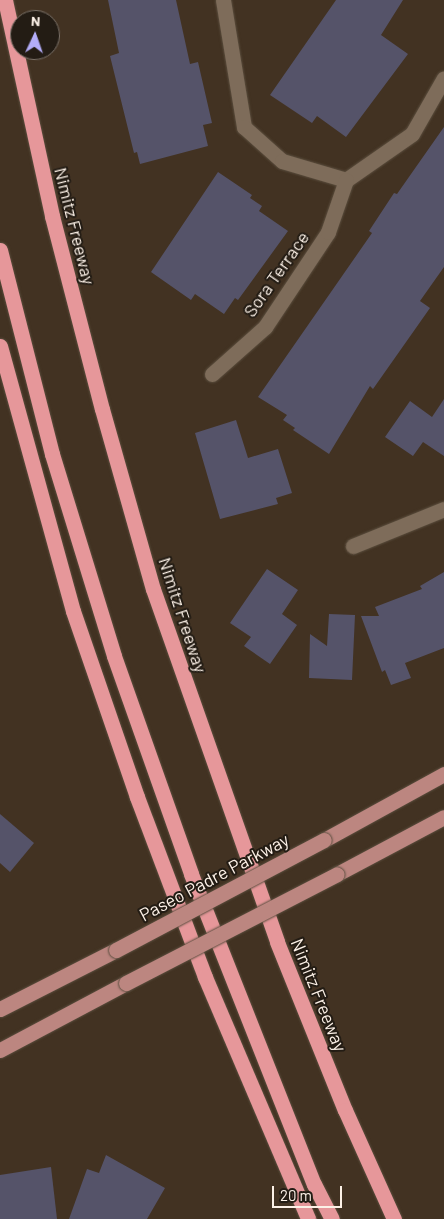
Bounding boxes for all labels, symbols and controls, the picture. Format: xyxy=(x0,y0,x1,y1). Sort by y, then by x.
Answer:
north arrow xyxy=(10,10,60,60)
text: N xyxy=(31,12,41,29)
street label: Nimitz Freeway xyxy=(50,165,100,287)
street label: Sora Terrace xyxy=(239,227,313,321)
street label: Nimitz Freeway xyxy=(154,555,212,675)
street label: Paseo Padre Parkway xyxy=(136,828,292,926)
street label: Nimitz Freeway xyxy=(287,935,351,1055)
scale bar xyxy=(274,1176,344,1208)
text: 20 m xyxy=(280,1186,312,1204)

